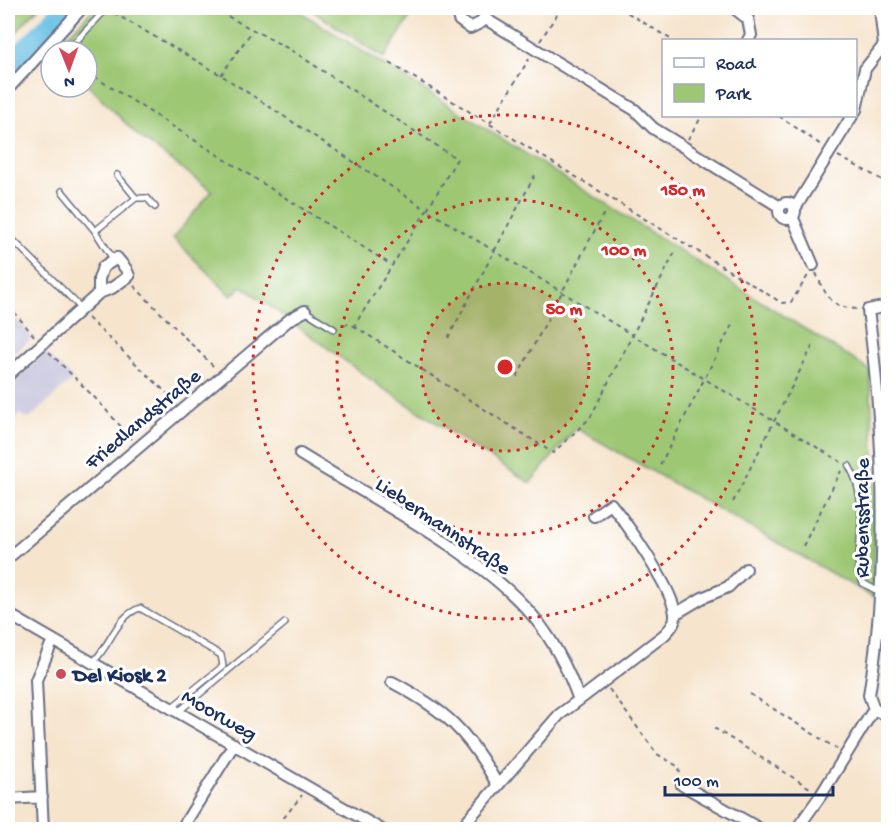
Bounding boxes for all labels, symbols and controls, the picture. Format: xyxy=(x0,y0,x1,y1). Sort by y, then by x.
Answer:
north arrow xyxy=(39,39,99,99)
legend xyxy=(662,39,857,117)
text: Road xyxy=(716,55,757,76)
text: N xyxy=(63,71,75,90)
text: Park xyxy=(715,85,752,106)
text: 150 m xyxy=(660,181,705,202)
text: 100 m xyxy=(601,241,647,262)
text: 50 m xyxy=(546,300,583,321)
centre of rings xyxy=(495,357,515,377)
street label: Friedlandstraße xyxy=(81,364,208,477)
street label: Rubensstraße xyxy=(852,457,877,578)
street label: Liebermannstraße xyxy=(370,473,515,583)
place label: Del Kiosk 2 xyxy=(71,665,167,690)
marker: Del Kiosk 2 xyxy=(54,667,68,681)
street label: Moorweg xyxy=(176,685,260,749)
scale bar xyxy=(665,759,833,797)
text: 100 m xyxy=(673,772,719,793)

